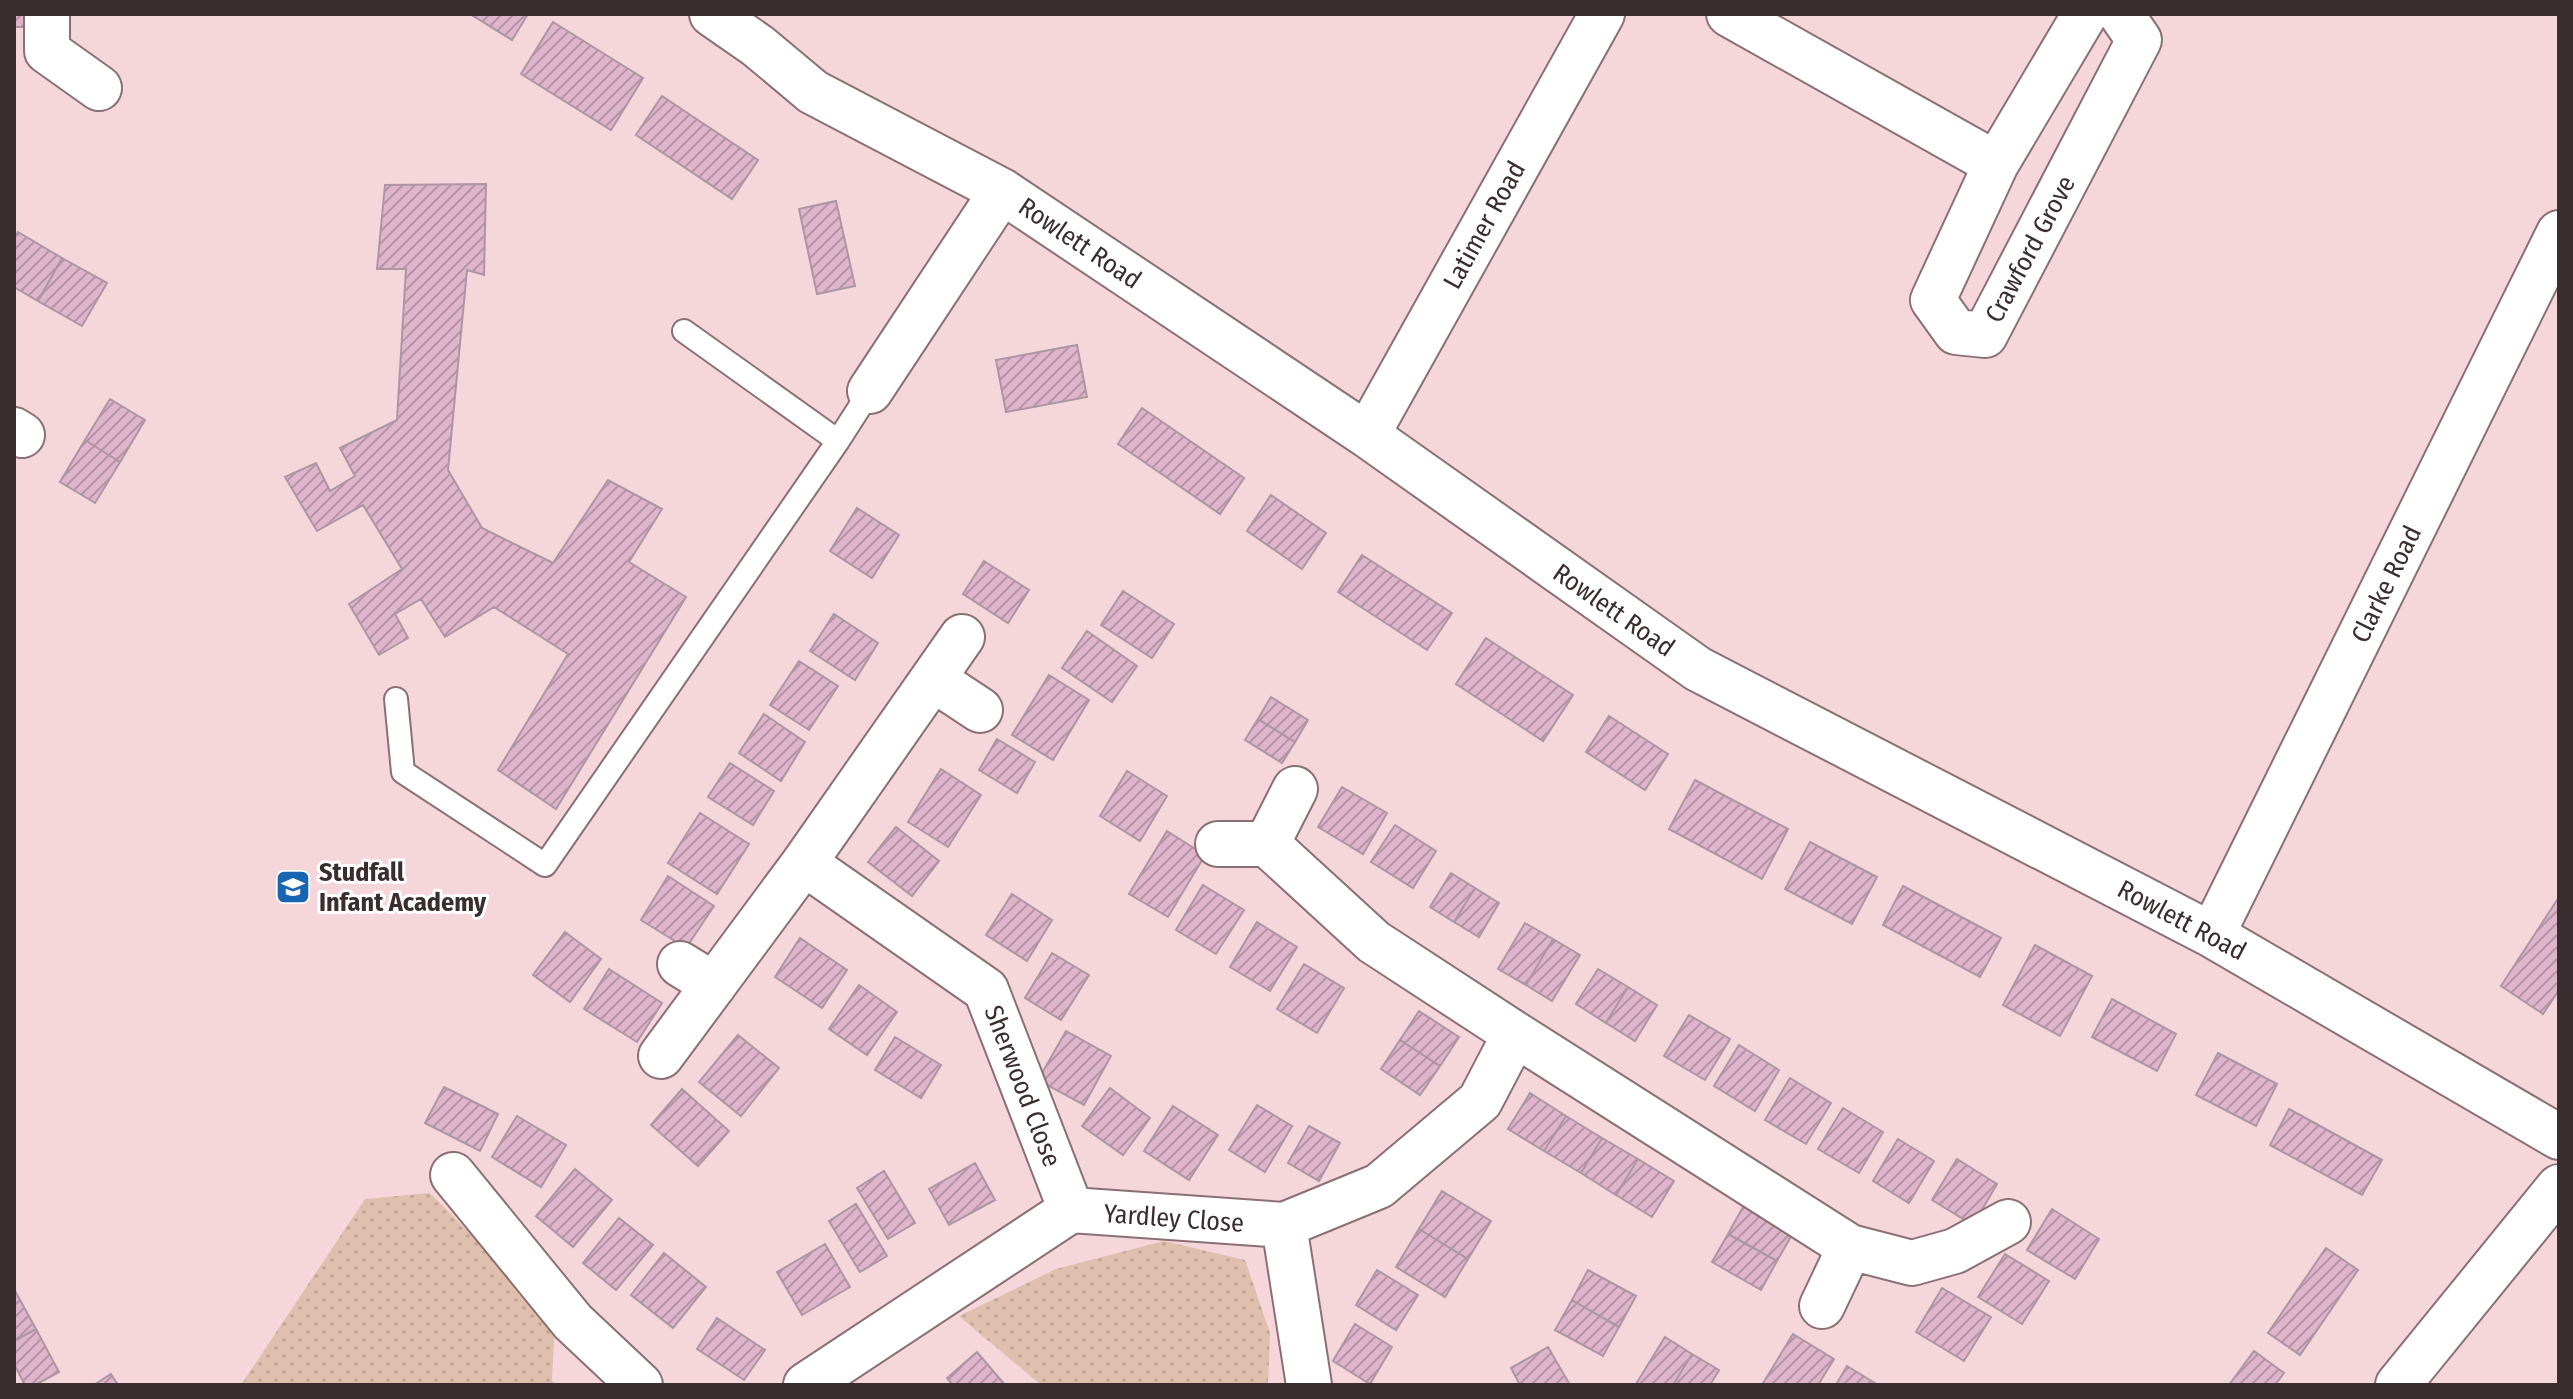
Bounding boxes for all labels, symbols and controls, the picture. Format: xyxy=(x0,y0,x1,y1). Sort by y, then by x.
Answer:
street label: Latimer Road xyxy=(1437,156,1532,294)
street label: Crawford Grove xyxy=(1979,171,2082,328)
street label: Rowlett Road xyxy=(1013,191,1147,296)
street label: Clarke Road xyxy=(2345,521,2428,648)
street label: Rowlett Road xyxy=(1547,557,1680,664)
place label: Studfall Infant Academy xyxy=(319,857,487,918)
school or university icon: Studfall Infant Academy xyxy=(274,868,312,906)
street label: Rowlett Road xyxy=(2112,874,2251,967)
street label: Sherwood Close xyxy=(978,1001,1068,1171)
street label: Yardley Close xyxy=(1103,1198,1245,1239)

